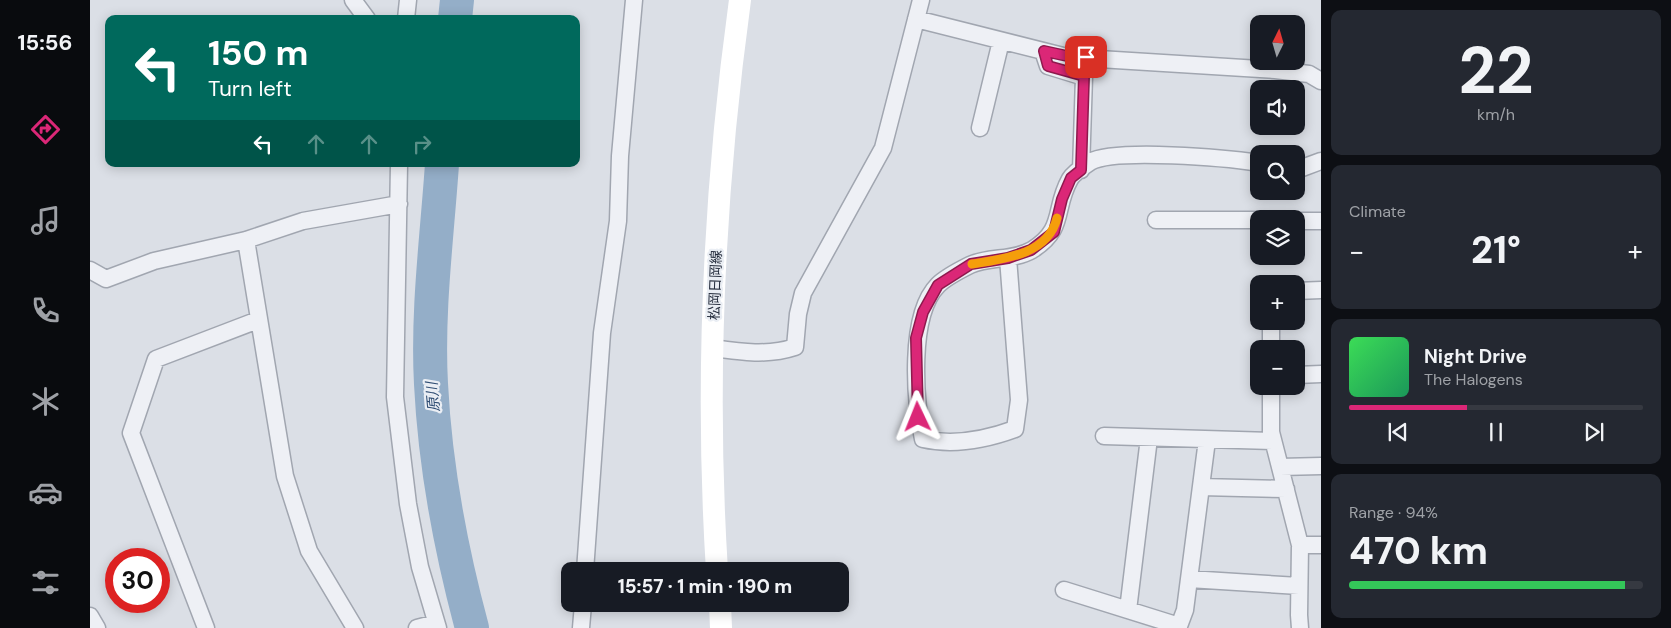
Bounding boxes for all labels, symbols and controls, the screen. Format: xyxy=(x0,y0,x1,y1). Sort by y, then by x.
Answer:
north arrow xyxy=(1250,15,1305,70)
map controls xyxy=(1250,15,1305,395)
text: 15:56 xyxy=(18,28,72,57)
text: 22 xyxy=(1458,29,1534,113)
text: 150 m xyxy=(208,30,308,76)
icon: left xyxy=(125,35,190,100)
pin xyxy=(1065,36,1107,78)
icon: arrive xyxy=(1072,43,1100,71)
text: Turn left xyxy=(208,74,292,103)
button: sound xyxy=(1250,80,1305,135)
text: km/h xyxy=(1477,104,1515,125)
icon: directions xyxy=(28,112,63,147)
icon: left xyxy=(249,130,277,158)
icon: ahead xyxy=(302,130,330,158)
icon: ahead xyxy=(355,130,383,158)
icon: right xyxy=(408,130,436,158)
button: search xyxy=(1250,145,1305,200)
text: Climate xyxy=(1349,201,1406,222)
icon: music xyxy=(28,203,63,238)
button: layers xyxy=(1250,210,1305,265)
text: 21° xyxy=(1471,225,1521,275)
text: − xyxy=(1349,233,1364,270)
text: + xyxy=(1628,233,1643,270)
street label: 松岡日岡線 xyxy=(705,250,725,320)
button: + xyxy=(1250,275,1305,330)
icon: phone xyxy=(28,293,63,328)
button: − xyxy=(1250,340,1305,395)
text: Night Drive xyxy=(1424,344,1527,369)
text: The Halogens xyxy=(1424,369,1523,390)
water label: 原川 xyxy=(422,379,444,413)
icon: climate xyxy=(28,384,63,419)
position arrow xyxy=(891,390,943,442)
icon: previous xyxy=(1384,418,1412,446)
icon: pause xyxy=(1482,418,1510,446)
icon: next xyxy=(1580,418,1608,446)
icon: car xyxy=(28,475,63,510)
text: Range · 94% xyxy=(1349,502,1438,523)
text: 470 km xyxy=(1349,526,1488,576)
speed limit sign: 30 xyxy=(105,548,170,613)
icon: filters xyxy=(28,565,63,600)
text: 15:57 · 1 min · 190 m xyxy=(618,574,792,599)

